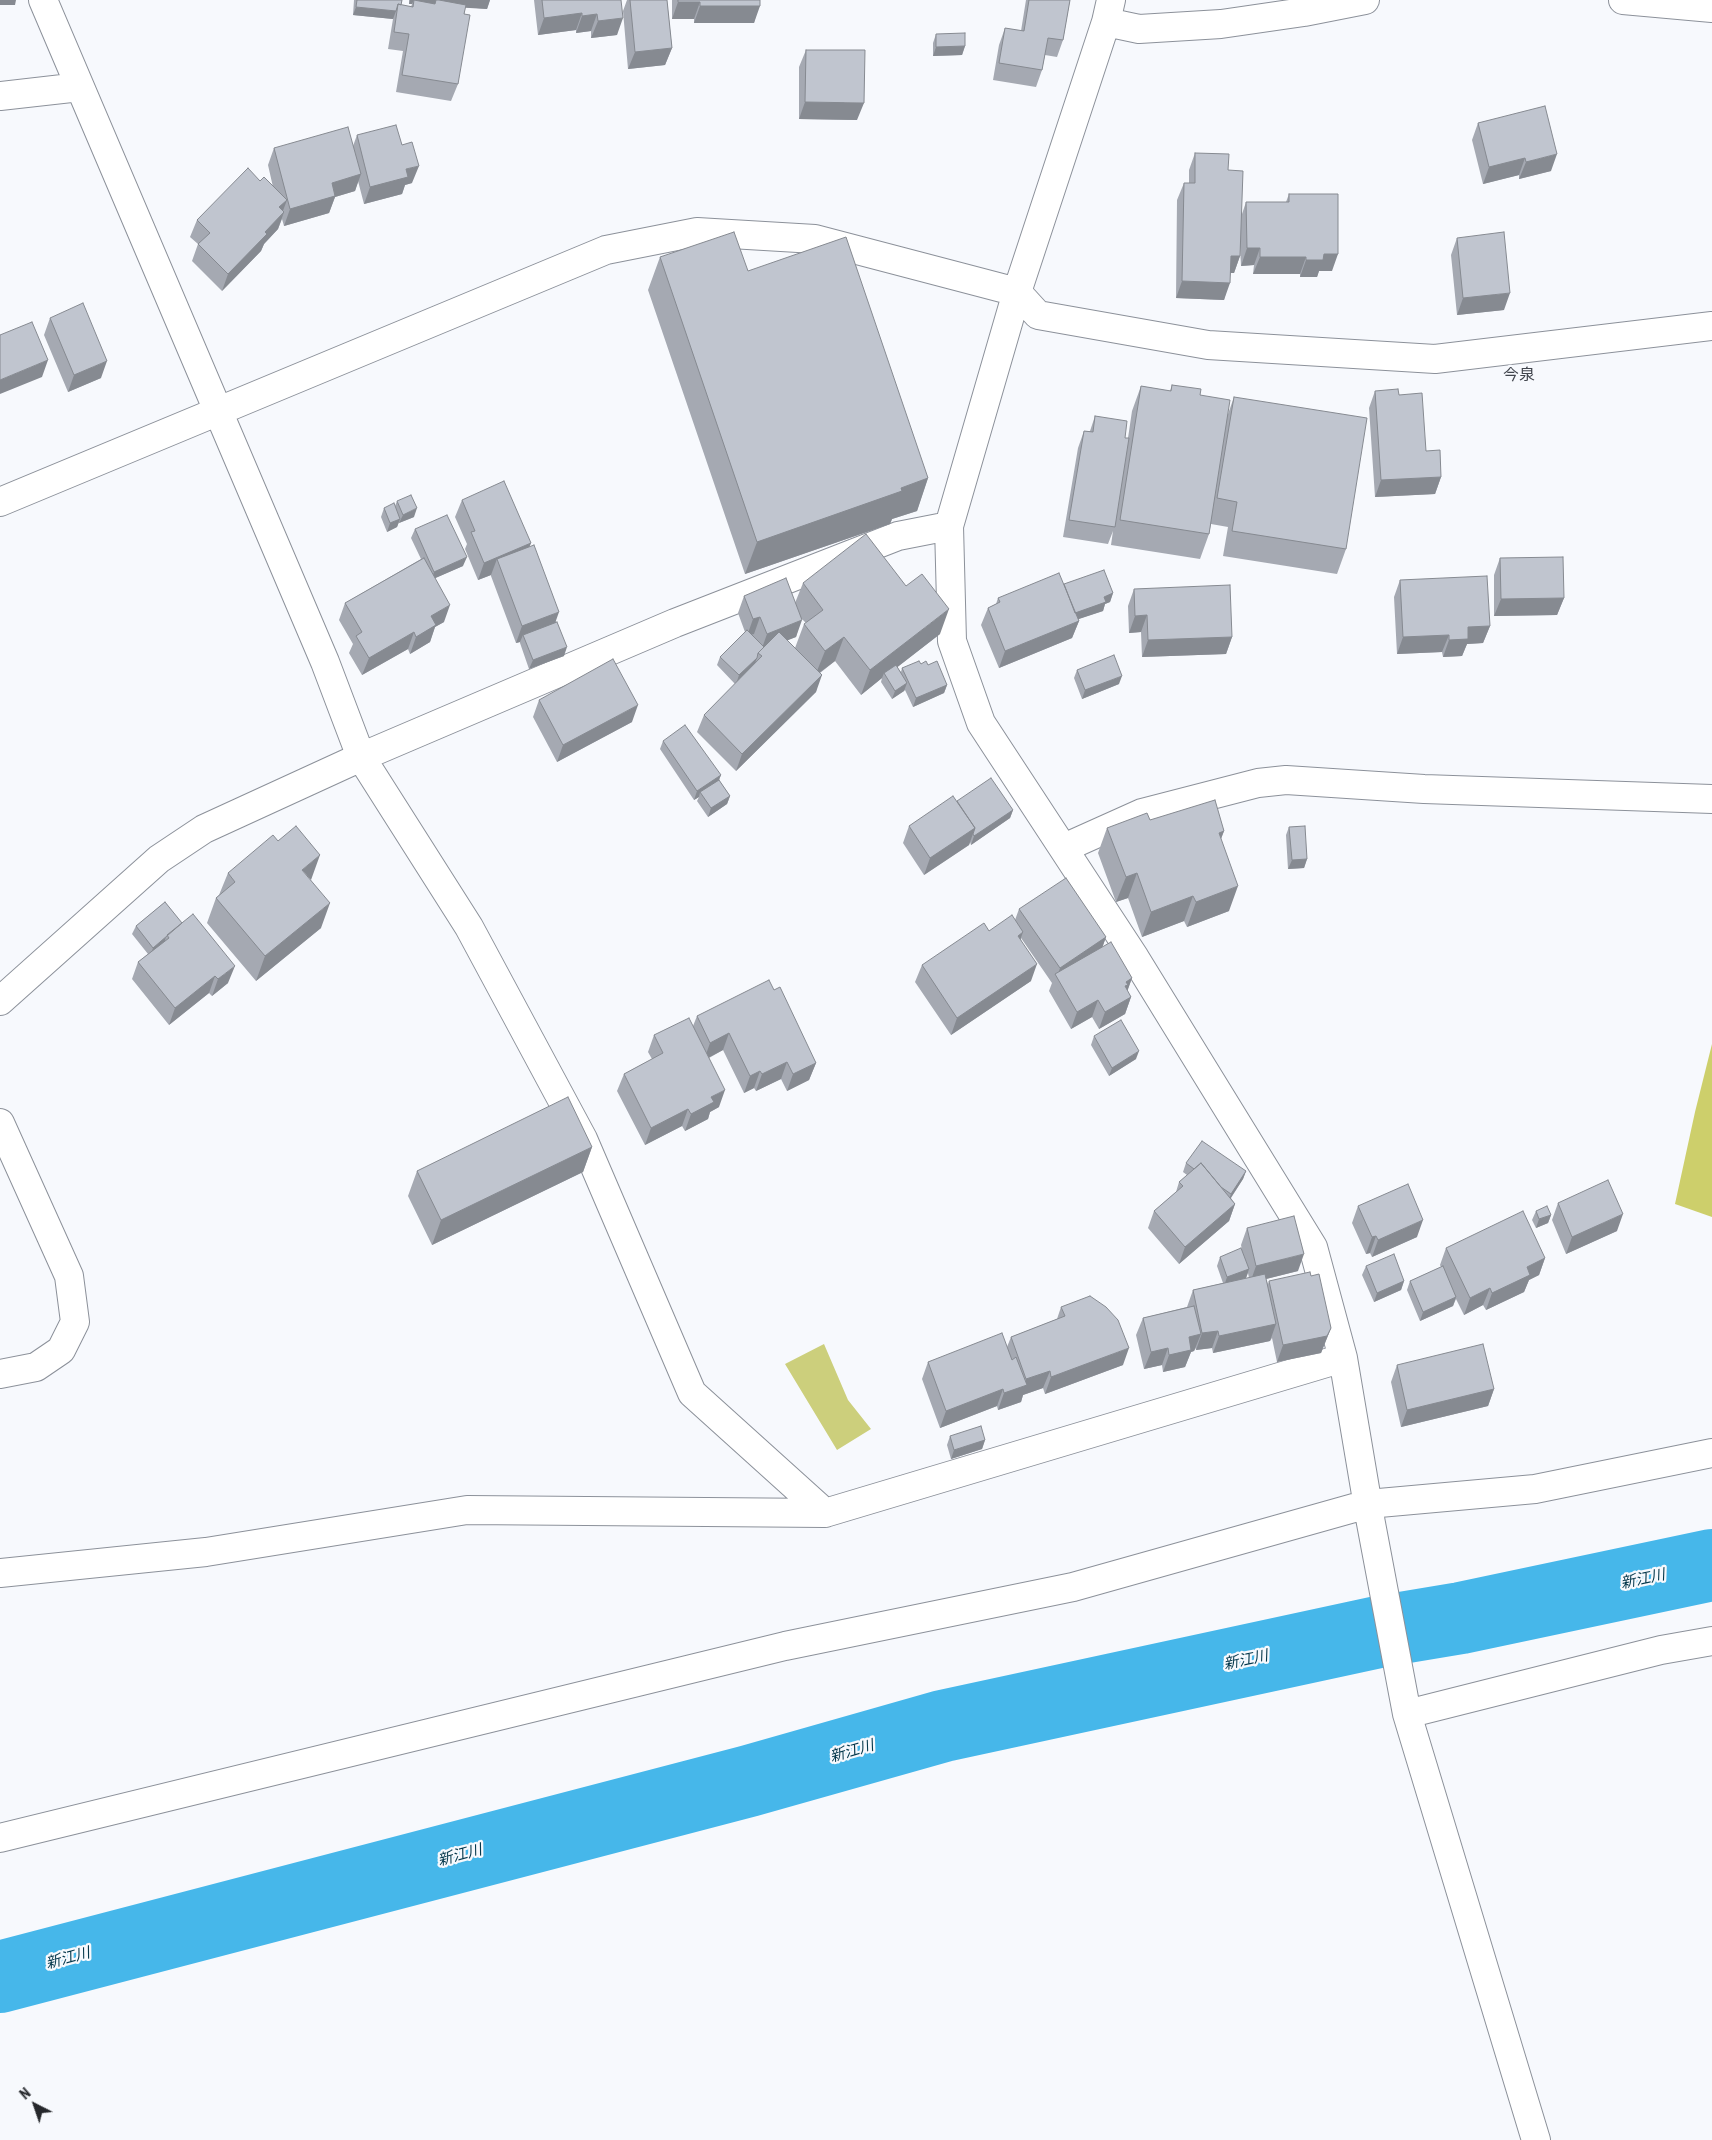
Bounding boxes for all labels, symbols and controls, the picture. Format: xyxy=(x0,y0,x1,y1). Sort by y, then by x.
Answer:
district label: 今泉 xyxy=(1503,366,1535,386)
water label: 新江川 xyxy=(1619,1567,1667,1593)
water label: 新江川 xyxy=(1222,1648,1270,1674)
water label: 新江川 xyxy=(828,1737,876,1767)
water label: 新江川 xyxy=(436,1841,484,1871)
water label: 新江川 xyxy=(44,1944,92,1974)
north arrow xyxy=(10,2080,60,2130)
text: N xyxy=(17,2085,34,2103)

